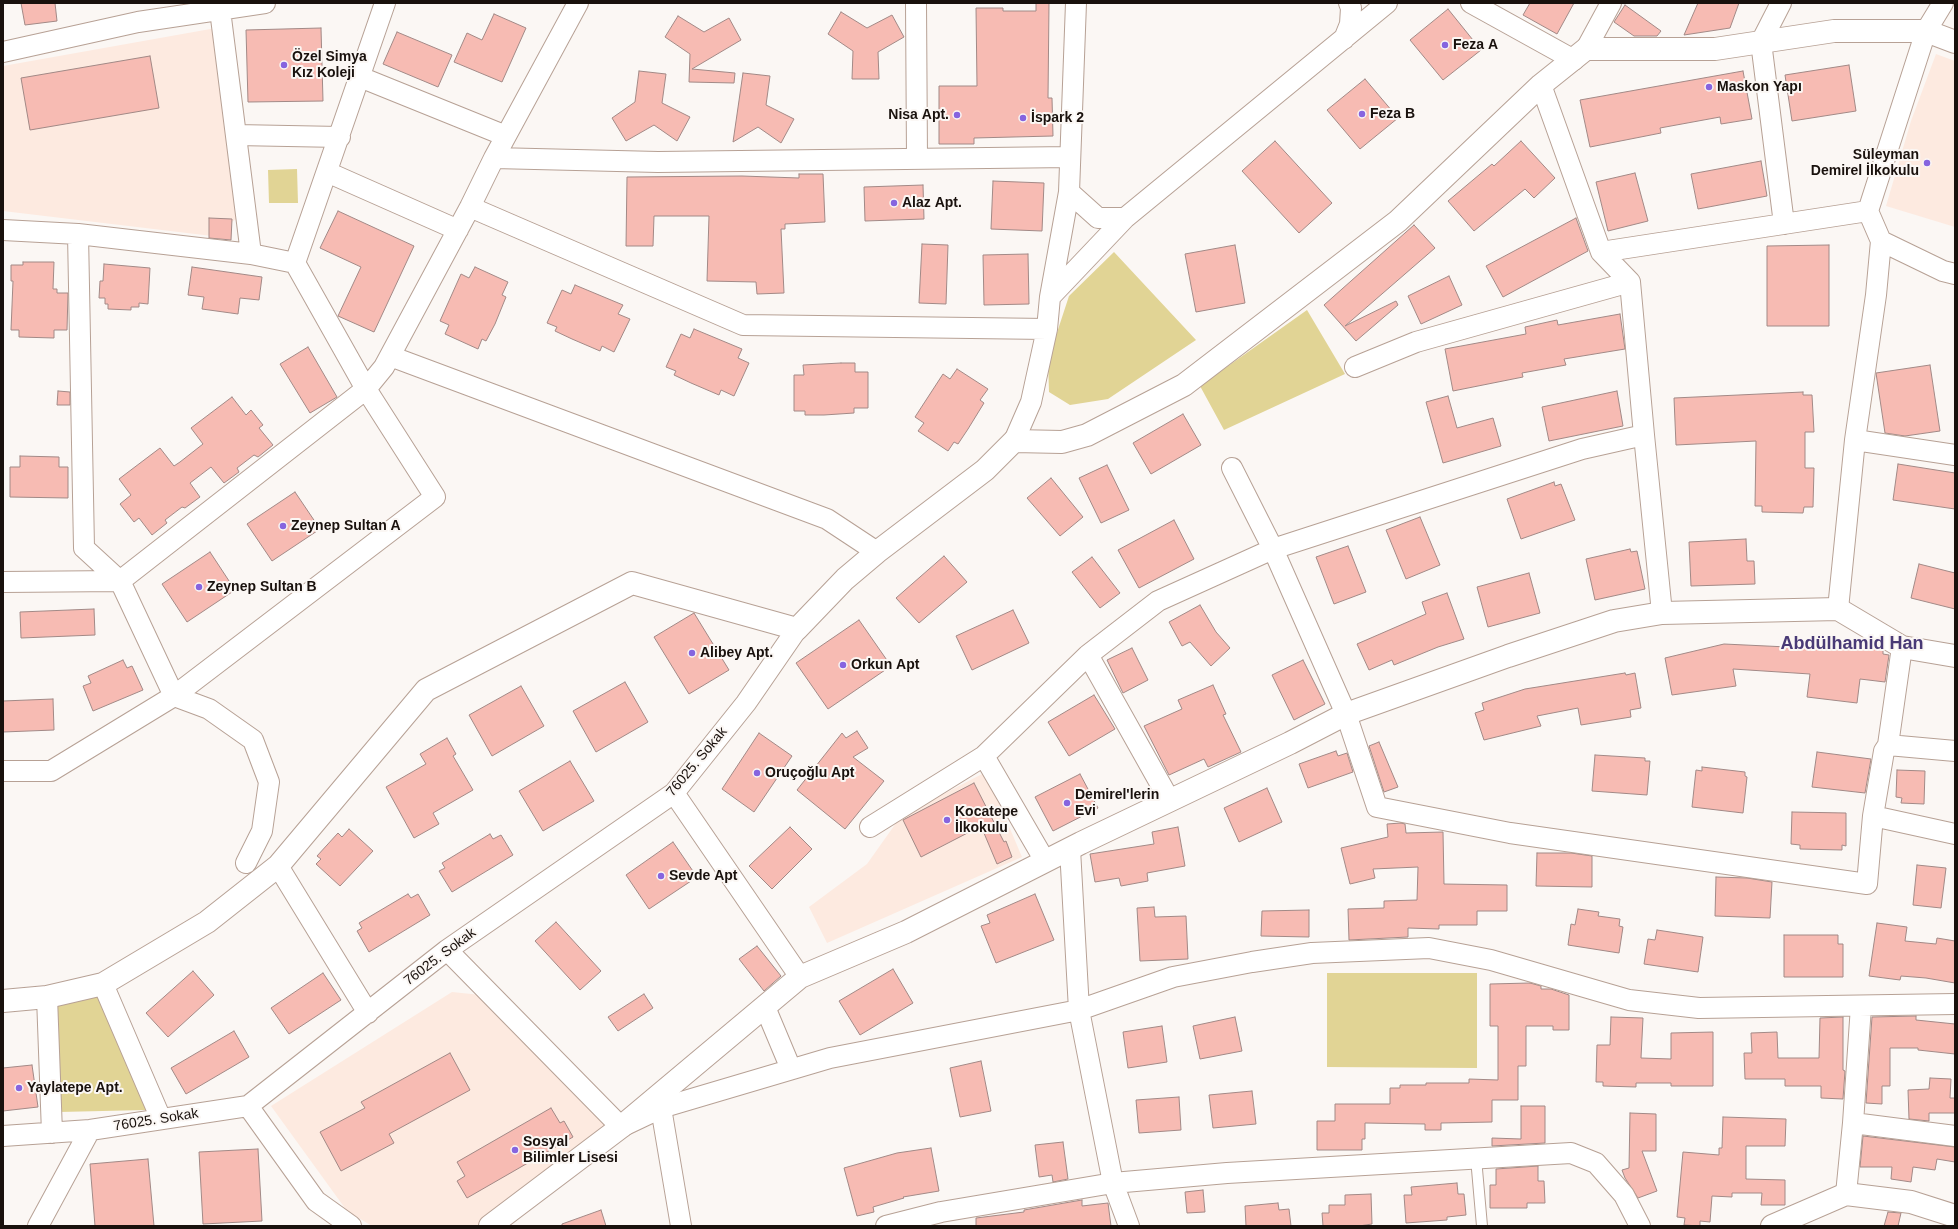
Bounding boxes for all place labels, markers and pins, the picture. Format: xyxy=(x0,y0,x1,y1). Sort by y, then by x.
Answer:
place label: Feza A xyxy=(1453,37,1498,53)
marker: Feza A xyxy=(1440,40,1450,50)
place label: Özel Simya Kız Koleji xyxy=(292,49,367,82)
marker: Özel Simya Kız Koleji xyxy=(279,60,289,70)
place label: Maskon Yapı xyxy=(1717,79,1802,95)
marker: Maskon Yapı xyxy=(1704,82,1714,92)
place label: Feza B xyxy=(1370,106,1415,122)
place label: Nisa Apt. xyxy=(888,107,949,123)
marker: Feza B xyxy=(1357,109,1367,119)
marker: Nisa Apt. xyxy=(952,110,962,120)
place label: İspark 2 xyxy=(1031,110,1084,126)
marker: İspark 2 xyxy=(1018,113,1028,123)
place label: Süleyman Demirel İlkokulu xyxy=(1811,147,1919,180)
marker: Süleyman Demirel İlkokulu xyxy=(1922,158,1932,168)
place label: Alaz Apt. xyxy=(902,195,962,211)
marker: Alaz Apt. xyxy=(889,198,899,208)
place label: Zeynep Sultan A xyxy=(291,518,401,534)
marker: Zeynep Sultan A xyxy=(278,521,288,531)
place label: Zeynep Sultan B xyxy=(207,579,317,595)
marker: Zeynep Sultan B xyxy=(194,582,204,592)
place label: Alibey Apt. xyxy=(700,645,773,661)
marker: Alibey Apt. xyxy=(687,648,697,658)
place label: Orkun Apt xyxy=(851,657,919,673)
marker: Orkun Apt xyxy=(838,660,848,670)
place label: Oruçoğlu Apt xyxy=(765,765,854,781)
marker: Oruçoğlu Apt xyxy=(752,768,762,778)
place label: Demirel'lerin Evi xyxy=(1075,787,1159,820)
marker: Demirel'lerin Evi xyxy=(1062,798,1072,808)
place label: Kocatepe İlkokulu xyxy=(955,804,1018,836)
marker: Kocatepe İlkokulu xyxy=(942,815,952,825)
place label: Sevde Apt xyxy=(669,868,737,884)
marker: Sevde Apt xyxy=(656,871,666,881)
place label: Yaylatepe Apt. xyxy=(27,1080,123,1096)
marker: Yaylatepe Apt. xyxy=(14,1083,24,1093)
place label: Sosyal Bilimler Lisesi xyxy=(523,1134,618,1166)
marker: Sosyal Bilimler Lisesi xyxy=(510,1145,520,1155)

